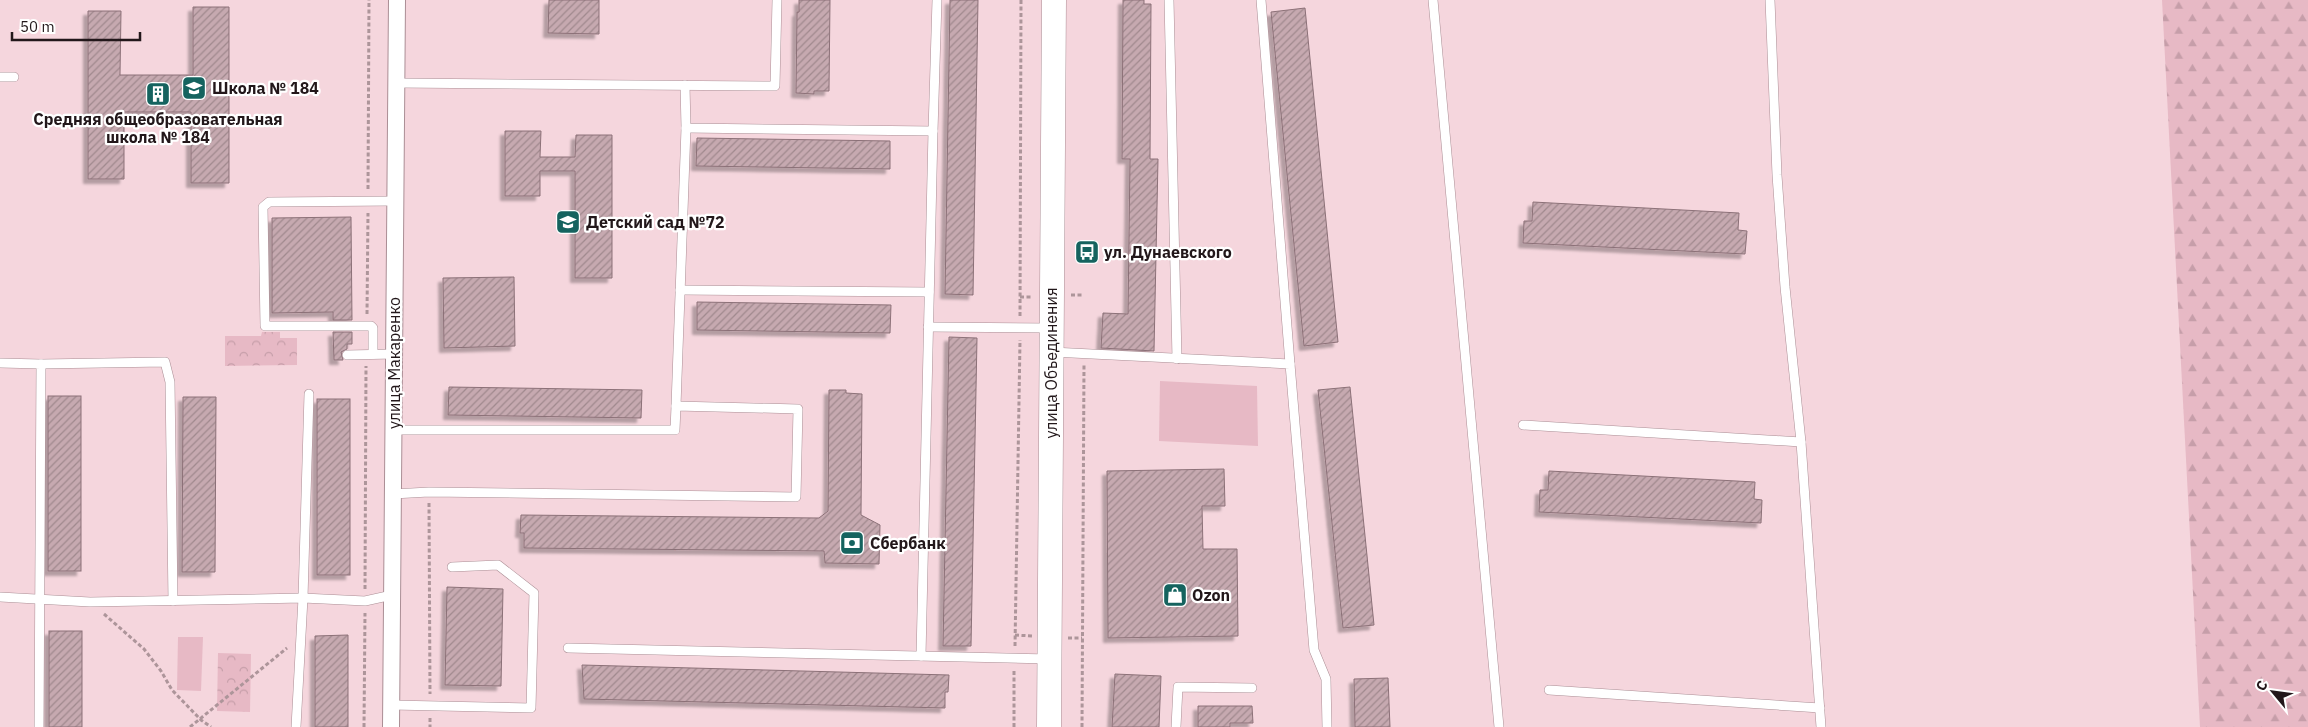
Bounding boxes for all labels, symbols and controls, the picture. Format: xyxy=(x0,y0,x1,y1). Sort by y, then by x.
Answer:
scale bar xyxy=(12,10,140,42)
text: 50 m xyxy=(20,17,55,36)
school or university icon: Школа № 184 xyxy=(181,75,207,101)
place label: Школа № 184 xyxy=(212,78,319,98)
building icon: Средняя общеобразовательная школа № 184 xyxy=(145,81,171,107)
place label: Средняя общеобразовательная школа № 184 xyxy=(33,109,283,147)
school or university icon: Детский сад №72 xyxy=(555,209,581,235)
place label: Детский сад №72 xyxy=(586,212,725,232)
bus stop icon: ул. Дунаевского xyxy=(1074,239,1100,265)
place label: ул. Дунаевского xyxy=(1104,242,1232,262)
street label: улица Объединения xyxy=(1041,288,1061,439)
street label: улица Макаренко xyxy=(384,297,404,429)
bank icon: Сбербанк xyxy=(839,530,865,556)
place label: Сбербанк xyxy=(870,533,946,553)
shop icon: Ozon xyxy=(1162,582,1188,608)
place label: Ozon xyxy=(1192,585,1230,605)
north arrow xyxy=(2248,667,2298,717)
text: С xyxy=(2252,677,2272,694)

